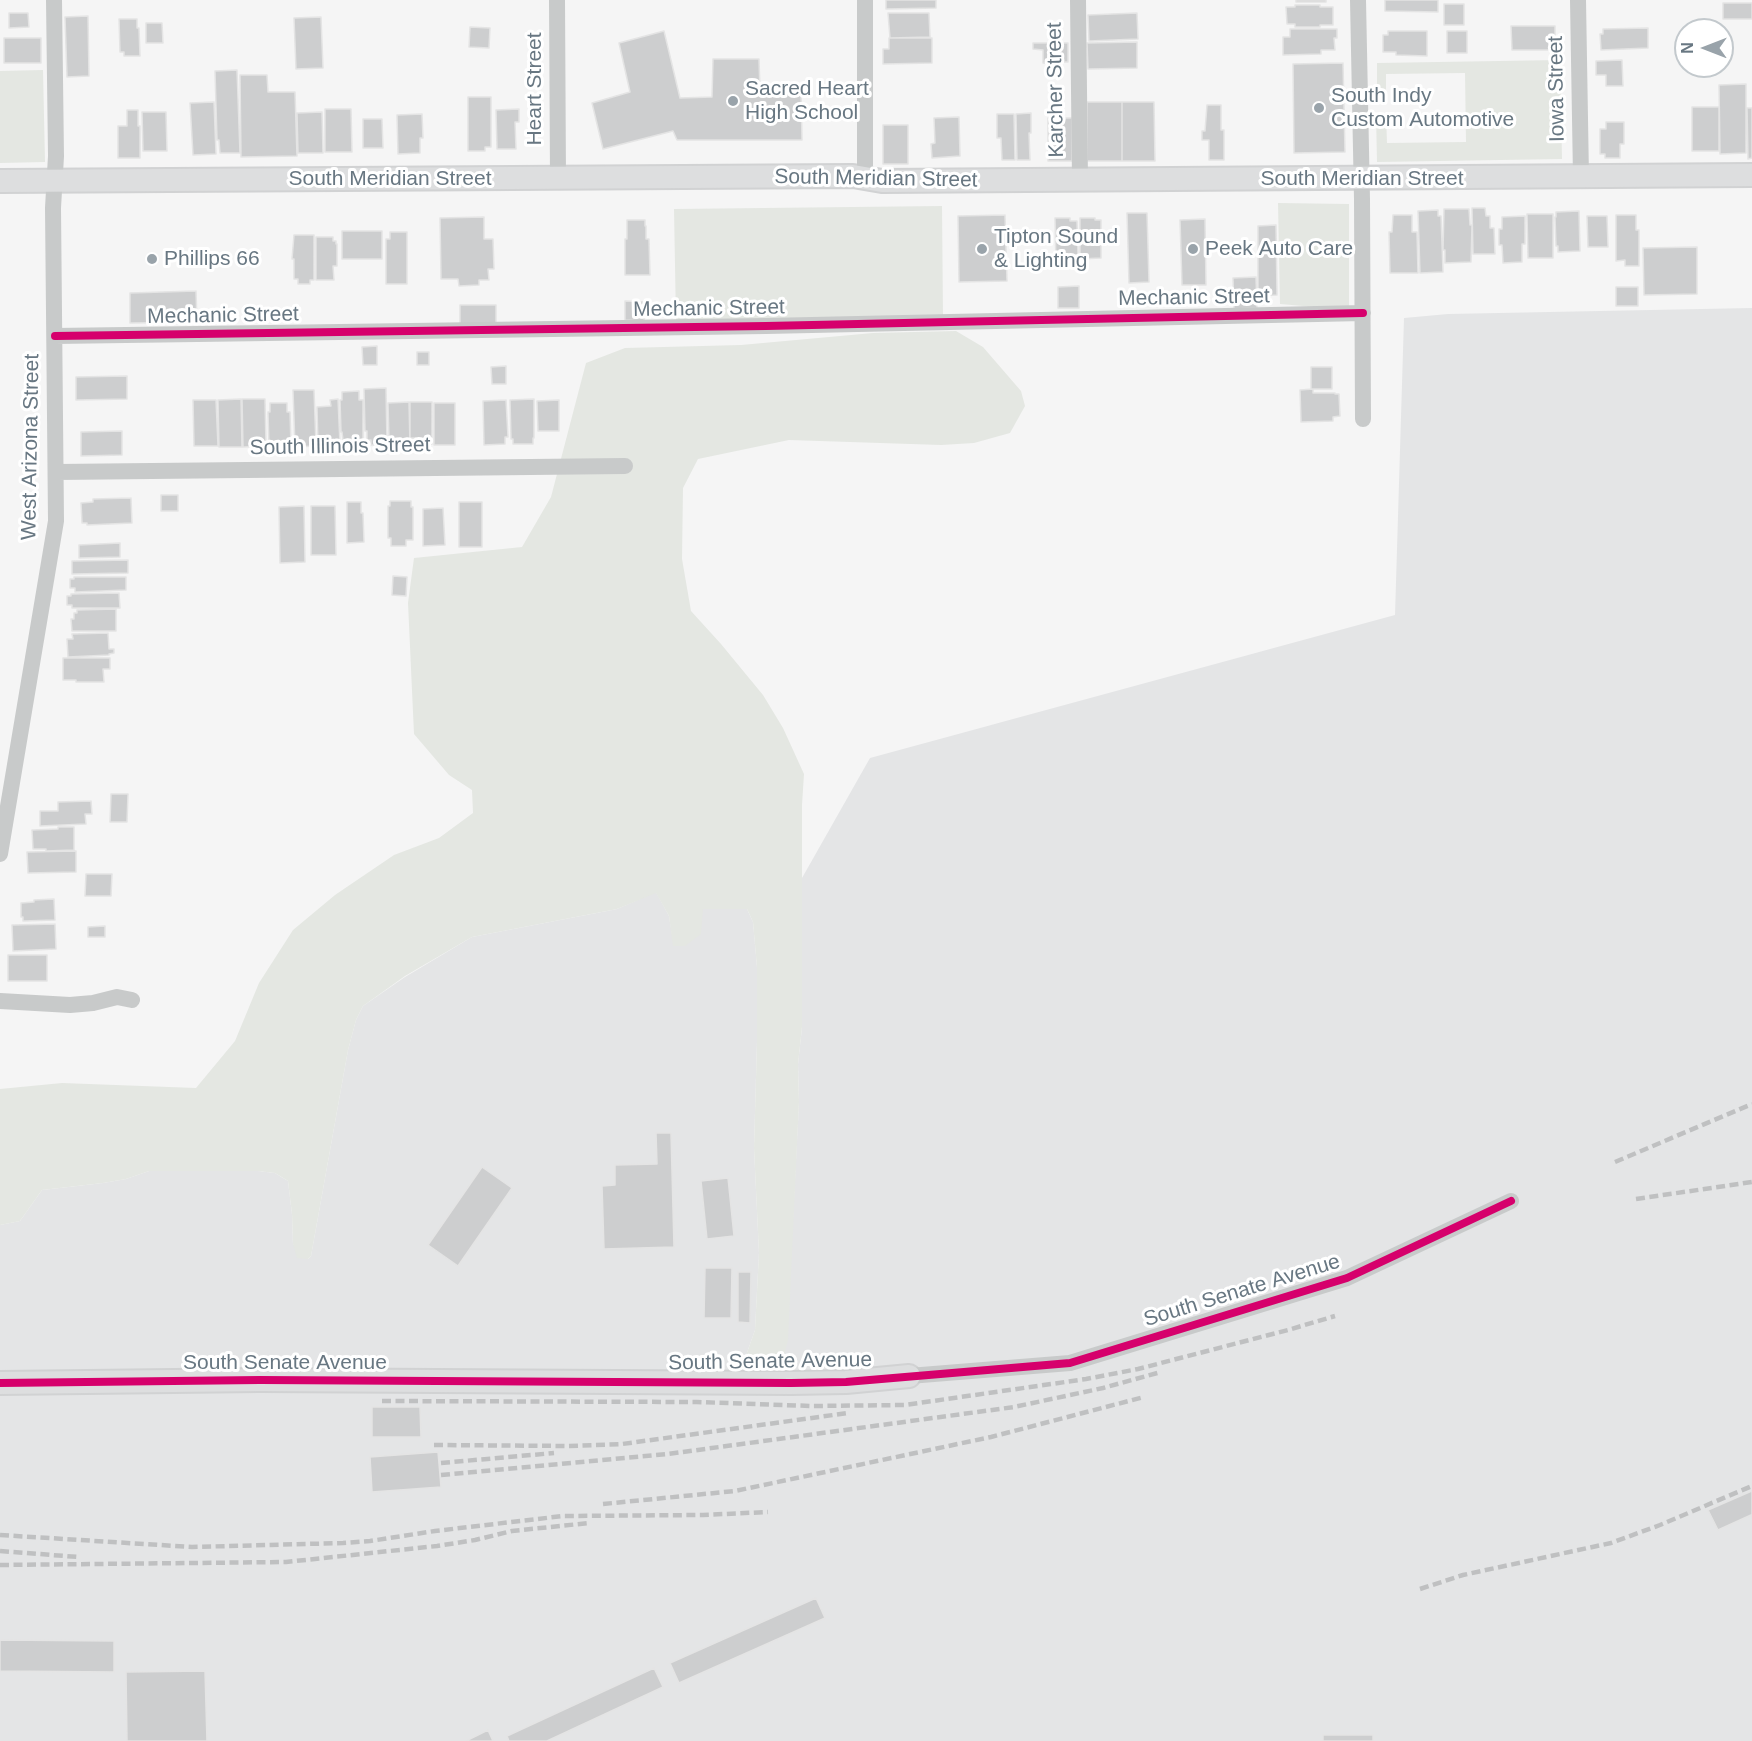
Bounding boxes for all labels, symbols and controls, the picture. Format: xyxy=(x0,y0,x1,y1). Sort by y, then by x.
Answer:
north arrow xyxy=(1674,18,1734,78)
street label: Karcher Street xyxy=(1042,22,1070,158)
street label: Heart Street xyxy=(522,32,548,146)
street label: Iowa Street xyxy=(1543,36,1571,142)
text: N xyxy=(1679,42,1696,54)
place label: Sacred Heart High School xyxy=(745,76,869,126)
place label: South Indy Custom Automotive xyxy=(1331,83,1514,133)
marker: Sacred Heart High School xyxy=(726,94,740,108)
marker: South Indy Custom Automotive xyxy=(1312,101,1326,115)
street label: South Meridian Street xyxy=(774,165,978,193)
street label: South Meridian Street xyxy=(288,166,492,192)
street label: South Meridian Street xyxy=(1260,166,1464,192)
place label: Tipton Sound & Lighting xyxy=(994,224,1118,274)
place label: Peek Auto Care xyxy=(1205,236,1353,262)
marker: Tipton Sound & Lighting xyxy=(975,242,989,256)
marker: Peek Auto Care xyxy=(1186,242,1200,256)
place label: Phillips 66 xyxy=(164,246,260,272)
marker: Phillips 66 xyxy=(145,252,159,266)
street label: Mechanic Street xyxy=(1118,284,1270,312)
street label: Mechanic Street xyxy=(633,295,785,323)
street label: Mechanic Street xyxy=(147,302,299,330)
street label: West Arizona Street xyxy=(17,354,45,540)
street label: South Illinois Street xyxy=(249,433,431,461)
street label: South Senate Avenue xyxy=(1141,1249,1343,1333)
street label: South Senate Avenue xyxy=(668,1348,872,1376)
street label: South Senate Avenue xyxy=(183,1350,387,1376)

